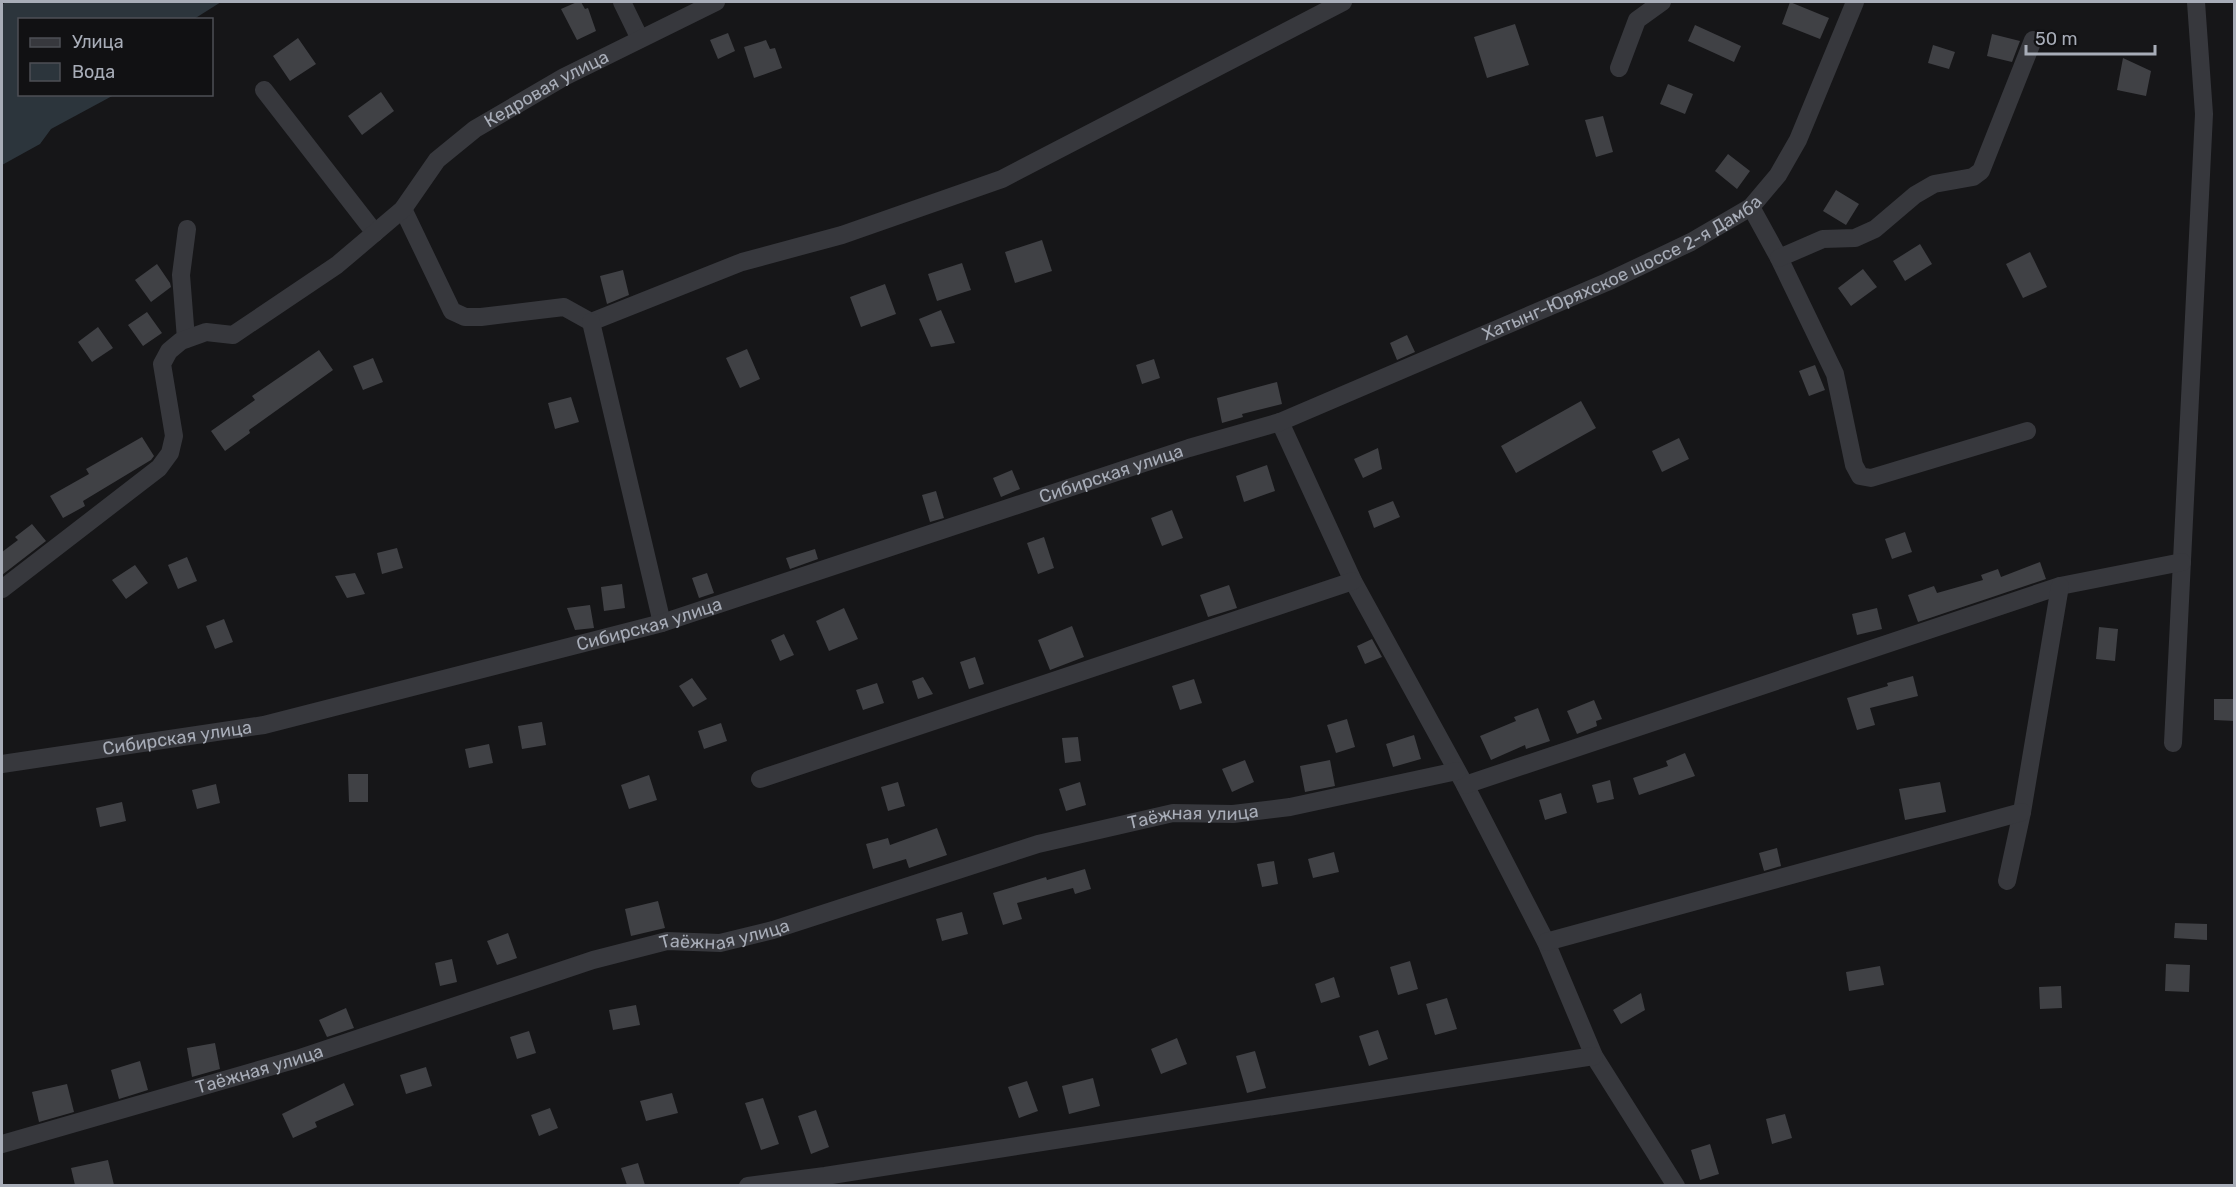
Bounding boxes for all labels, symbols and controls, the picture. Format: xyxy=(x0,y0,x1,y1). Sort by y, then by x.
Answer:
legend xyxy=(18,18,213,96)
scale bar xyxy=(2026,18,2155,56)
text: 50 m xyxy=(2035,28,2078,50)
text: Улица xyxy=(72,31,124,53)
street label: Кедровая улица xyxy=(480,46,612,132)
text: Вода xyxy=(72,61,115,83)
street label: Хатынг-Юряхское шоссе 2-я Дамба xyxy=(1479,191,1767,345)
street label: Сибирская улица xyxy=(1036,440,1186,508)
street label: Сибирская улица xyxy=(574,593,725,656)
street label: Сибирская улица xyxy=(101,716,253,760)
street label: Таёжная улица xyxy=(1126,800,1260,834)
street label: Таёжная улица xyxy=(657,914,792,955)
street label: Таёжная улица xyxy=(193,1040,326,1099)

